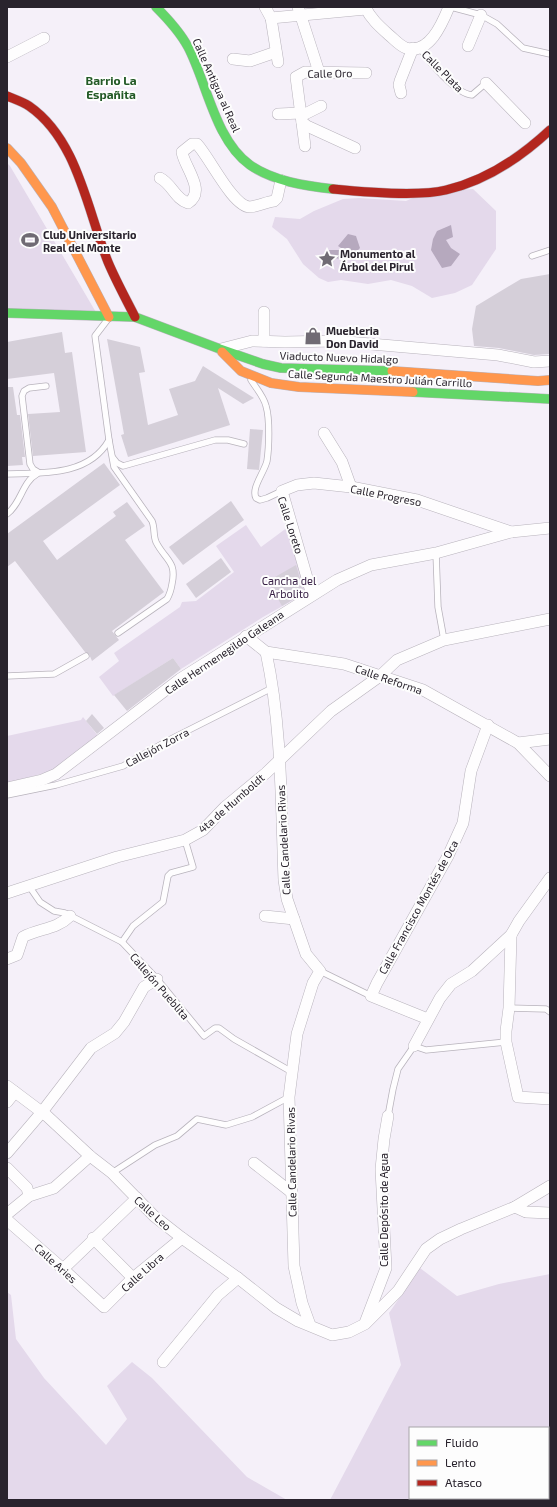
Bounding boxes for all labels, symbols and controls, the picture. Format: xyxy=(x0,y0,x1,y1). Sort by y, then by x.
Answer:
street label: Calle Antigua al Real xyxy=(190,36,244,135)
street label: Calle Plata xyxy=(420,48,466,94)
street label: Calle Oro xyxy=(307,66,353,80)
district label: Barrio La Españita xyxy=(85,73,137,101)
place label: Club Universitario Real del Monte xyxy=(43,228,137,254)
sports icon: Club Universitario Real del Monte xyxy=(20,230,40,250)
place label: Monumento al Árbol del Pirul xyxy=(340,247,416,273)
place icon: Monumento al Árbol del Pirul xyxy=(317,249,337,269)
place label: Muebleria Don David xyxy=(326,324,379,350)
shop icon: Muebleria Don David xyxy=(303,326,323,346)
street label: Viaducto Nuevo Hidalgo xyxy=(279,348,399,366)
street label: Calle Segunda Maestro Julián Carrillo xyxy=(288,367,472,389)
street label: Calle Progreso xyxy=(349,482,423,508)
street label: Calle Loreto xyxy=(276,495,306,555)
park label: Cancha del Arbolito xyxy=(262,574,317,600)
street label: Calle Hermenegildo Galeana xyxy=(162,607,286,697)
street label: Calle Reforma xyxy=(354,661,424,697)
street label: Callejón Zorra xyxy=(123,725,191,770)
street label: 4ta de Humboldt xyxy=(195,771,267,835)
street label: Calle Candelario Rivas xyxy=(274,784,292,895)
street label: Calle Francisco Montés de Oca xyxy=(376,838,460,976)
street label: Callejón Pueblita xyxy=(127,950,192,1023)
street label: Calle Candelario Rivas xyxy=(284,1106,298,1217)
street label: Calle Depósito de Agua xyxy=(377,1153,390,1267)
street label: Calle Leo xyxy=(132,1193,174,1233)
street label: Calle Aries xyxy=(32,1241,80,1286)
street label: Calle Libra xyxy=(118,1250,166,1294)
legend xyxy=(409,1427,549,1499)
text: Fluido xyxy=(445,1435,479,1449)
text: Lento xyxy=(445,1455,476,1469)
text: Atasco xyxy=(445,1475,482,1489)

